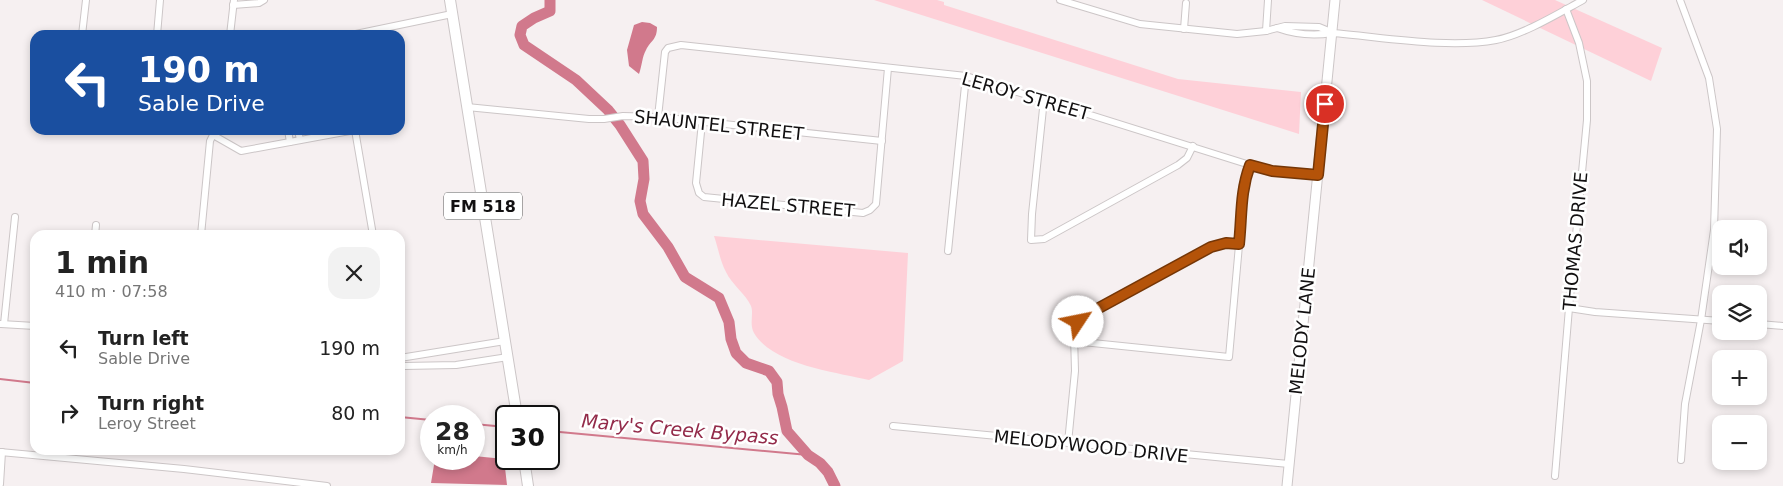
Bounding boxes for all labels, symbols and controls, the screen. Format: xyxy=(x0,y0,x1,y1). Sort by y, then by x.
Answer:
icon: left xyxy=(55,50,120,115)
text: 190 m xyxy=(138,50,260,90)
street label: LEROY STREET xyxy=(959,68,1094,125)
pin xyxy=(1304,83,1346,125)
icon: arrive xyxy=(1311,90,1339,118)
text: Sable Drive xyxy=(138,91,265,116)
street label: SHAUNTEL STREET xyxy=(633,106,806,144)
street label: THOMAS DRIVE xyxy=(1558,171,1592,312)
street label: HAZEL STREET xyxy=(720,189,857,221)
road number: FM 518 xyxy=(444,192,522,220)
map controls xyxy=(1712,220,1767,470)
button: sound xyxy=(1712,220,1767,275)
text: 1 min xyxy=(55,245,149,280)
button: close xyxy=(328,247,380,299)
street label: MELODY LANE xyxy=(1285,266,1319,396)
text: 410 m · 07:58 xyxy=(55,282,168,301)
button: layers xyxy=(1712,285,1767,340)
position arrow xyxy=(1051,295,1103,347)
text: Turn left xyxy=(98,327,189,349)
icon: left xyxy=(55,334,83,362)
text: 190 m xyxy=(319,337,380,359)
text: Sable Drive xyxy=(98,349,190,368)
button: + xyxy=(1712,350,1767,405)
text: Turn right xyxy=(98,392,204,414)
icon: right xyxy=(55,399,83,427)
text: 80 m xyxy=(331,402,380,424)
speed limit sign: 30 xyxy=(495,405,560,470)
water label: Mary's Creek Bypass xyxy=(581,409,779,449)
text: Leroy Street xyxy=(98,414,196,433)
button: − xyxy=(1712,415,1767,470)
text: 28 xyxy=(435,417,470,446)
street label: MELODYWOOD DRIVE xyxy=(993,425,1189,467)
text: km/h xyxy=(437,443,468,457)

